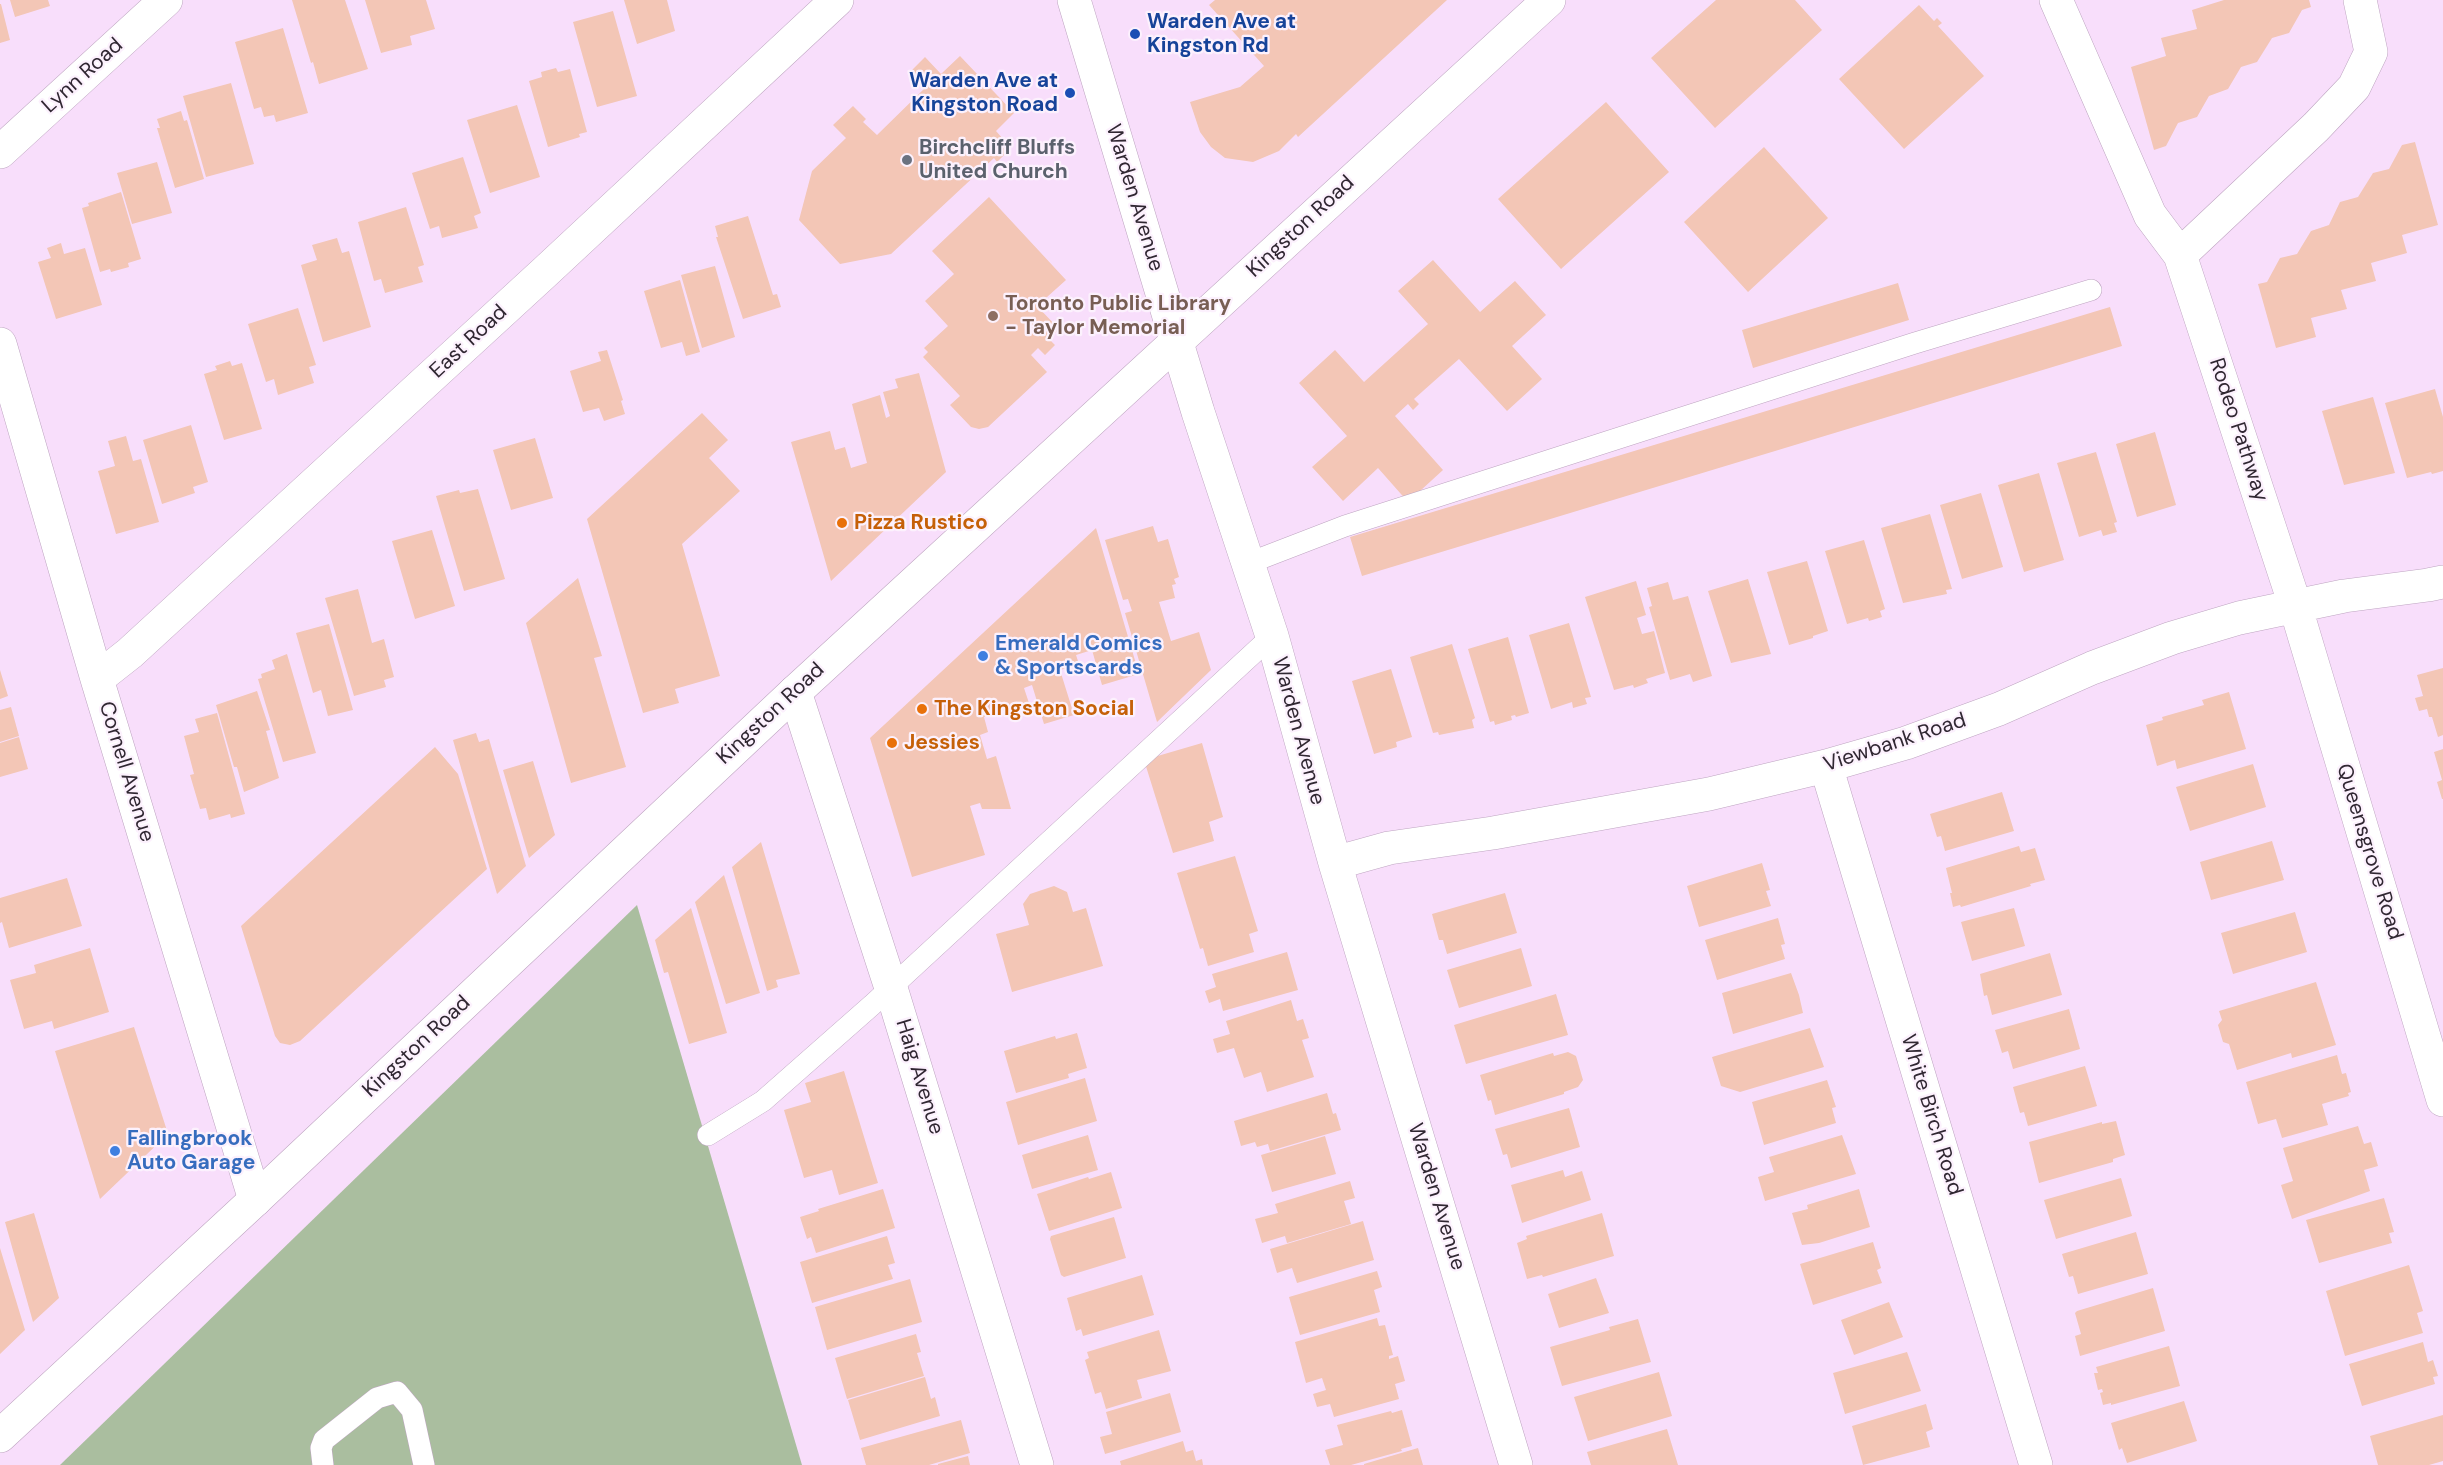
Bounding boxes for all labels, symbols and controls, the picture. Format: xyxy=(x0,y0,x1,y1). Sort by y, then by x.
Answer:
place label: Warden Ave at Kingston Rd xyxy=(1147,9,1296,59)
marker: Warden Ave at Kingston Rd xyxy=(1128,27,1142,41)
street label: Lynn Road xyxy=(37,33,129,119)
place label: Warden Ave at Kingston Road xyxy=(909,68,1058,118)
marker: Warden Ave at Kingston Road xyxy=(1063,86,1077,100)
street label: Warden Avenue xyxy=(1100,122,1168,274)
place label: Birchcliff Bluffs United Church xyxy=(919,135,1075,185)
marker: Birchcliff Bluffs United Church xyxy=(900,153,914,167)
street label: Kingston Road xyxy=(1242,171,1360,283)
place label: Toronto Public Library - Taylor Memorial xyxy=(1005,291,1231,341)
street label: East Road xyxy=(425,300,513,384)
marker: Toronto Public Library - Taylor Memorial xyxy=(986,309,1000,323)
street label: Rodeo Pathway xyxy=(2203,355,2273,505)
place label: Pizza Rustico xyxy=(854,510,988,536)
marker: Pizza Rustico xyxy=(835,516,849,530)
place label: Emerald Comics & Sportscards xyxy=(995,631,1163,681)
marker: Emerald Comics & Sportscards xyxy=(976,649,990,663)
street label: Warden Avenue xyxy=(1266,654,1330,808)
street label: Kingston Road xyxy=(712,658,830,770)
place label: The Kingston Social xyxy=(934,696,1134,722)
street label: Cornell Avenue xyxy=(93,699,159,845)
marker: The Kingston Social xyxy=(915,702,929,716)
street label: Viewbank Road xyxy=(1821,708,1969,778)
place label: Jessies xyxy=(904,730,980,756)
marker: Jessies xyxy=(885,736,899,750)
street label: Queensgrove Road xyxy=(2330,761,2408,943)
street label: Kingston Road xyxy=(358,991,476,1103)
street label: Haig Avenue xyxy=(889,1016,949,1138)
street label: White Birch Road xyxy=(1895,1032,1967,1198)
street label: Warden Avenue xyxy=(1402,1121,1470,1273)
place label: Fallingbrook Auto Garage xyxy=(127,1126,255,1176)
marker: Fallingbrook Auto Garage xyxy=(108,1144,122,1158)

